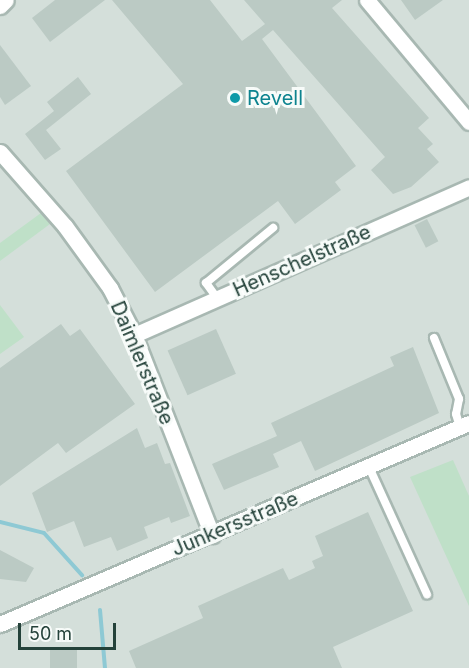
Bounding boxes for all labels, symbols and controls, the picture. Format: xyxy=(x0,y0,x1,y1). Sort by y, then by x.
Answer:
place label: Revell xyxy=(247,86,303,110)
marker: Revell xyxy=(228,91,242,105)
street label: Henschelstraße xyxy=(229,220,375,302)
street label: Daimlerstraße xyxy=(105,298,179,428)
street label: Junkersstraße xyxy=(168,487,302,561)
scale bar xyxy=(21,611,118,649)
text: 50 m xyxy=(29,623,72,644)

